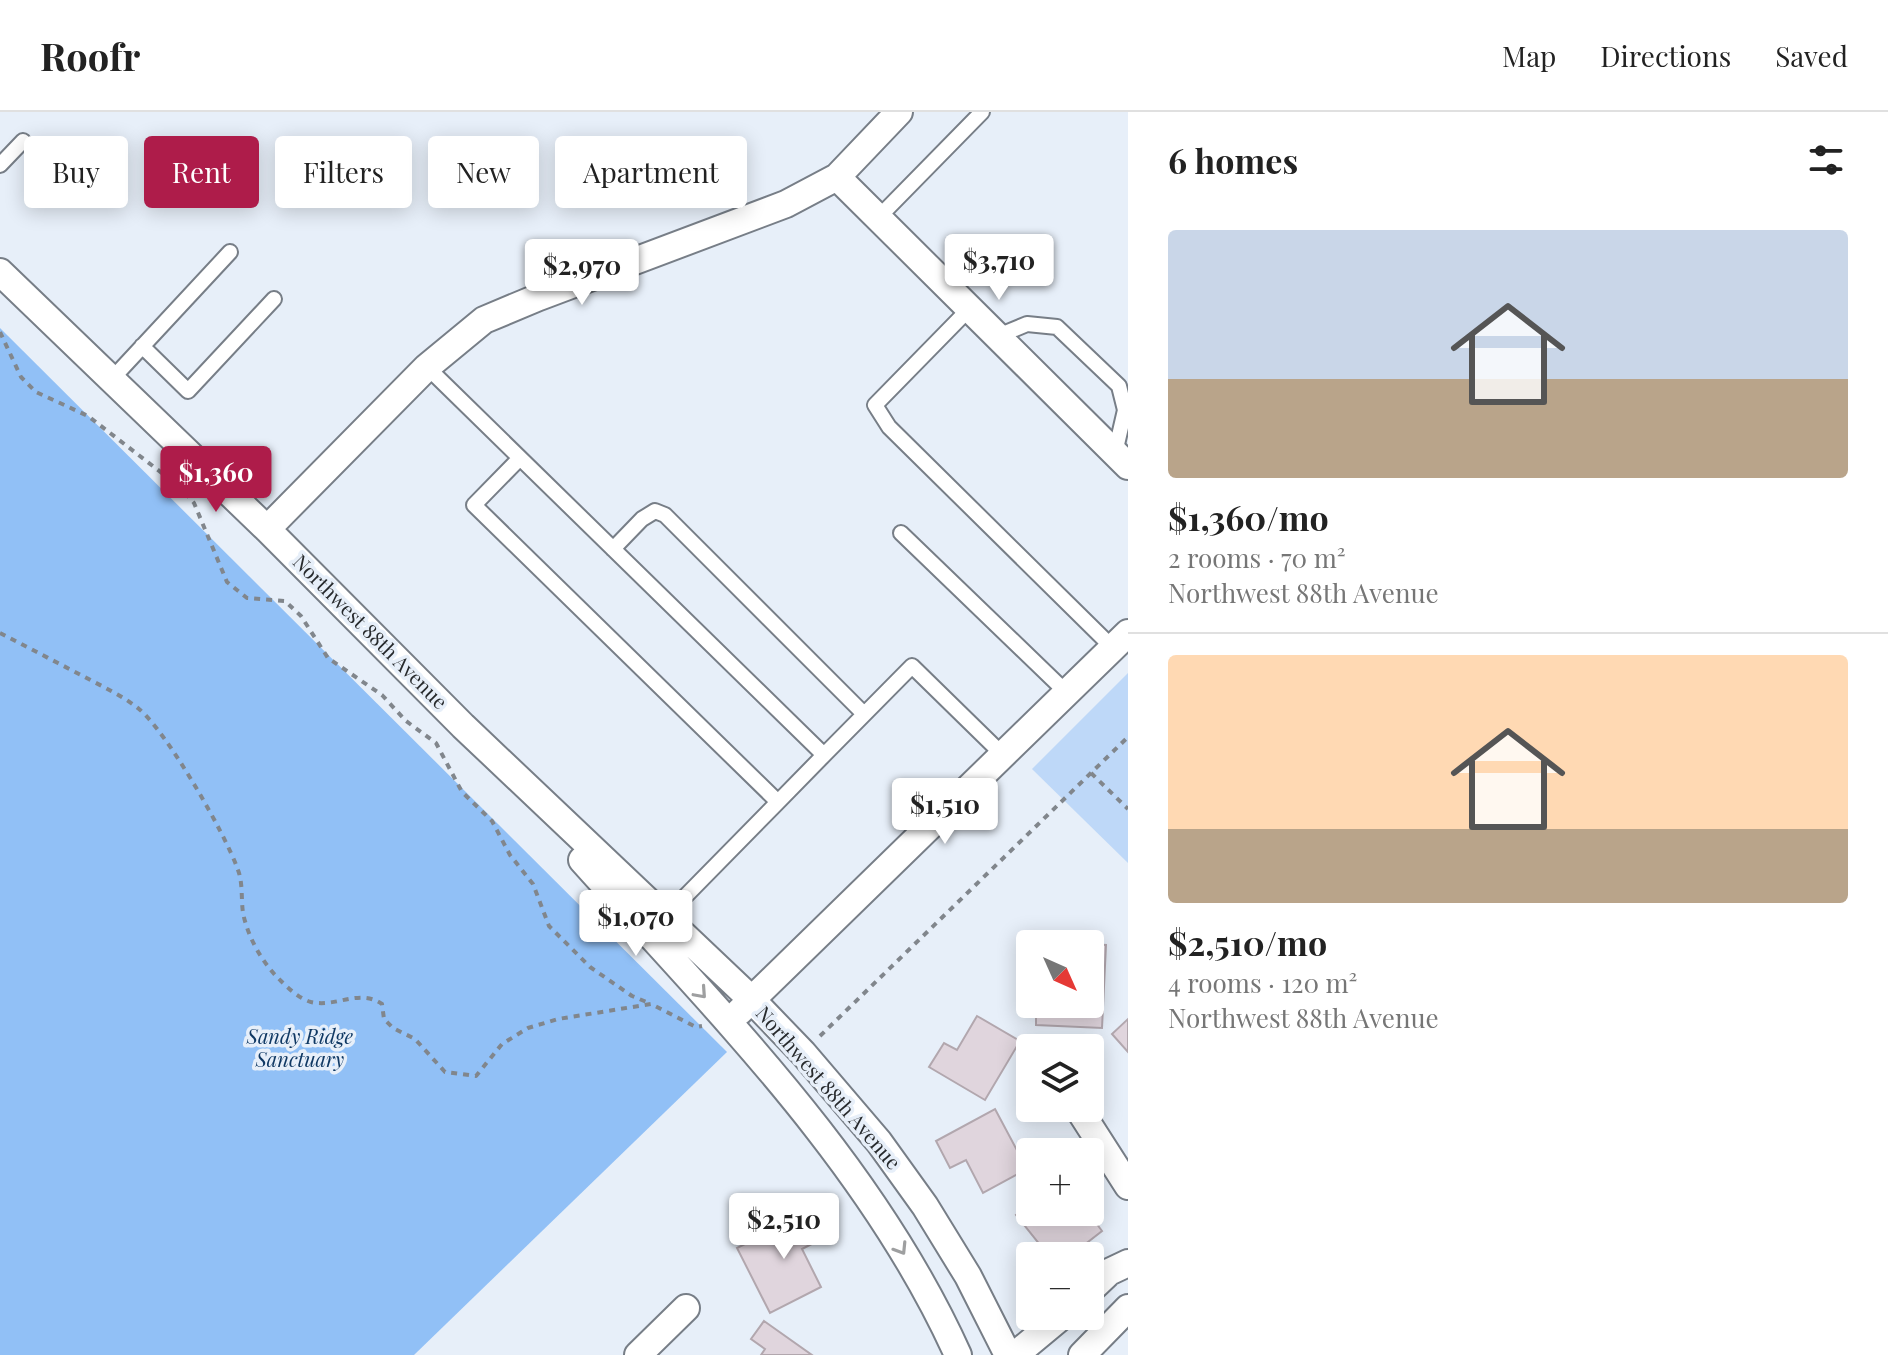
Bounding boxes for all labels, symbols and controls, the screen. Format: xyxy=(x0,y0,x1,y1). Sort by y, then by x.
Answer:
text: Roofr xyxy=(40,30,140,81)
text: Map xyxy=(1502,37,1556,74)
text: Directions xyxy=(1600,37,1731,74)
text: Saved xyxy=(1775,37,1848,74)
chip: Buy xyxy=(24,136,128,208)
chip: Rent xyxy=(144,136,259,208)
chip: Filters xyxy=(275,136,412,208)
chip: New xyxy=(428,136,539,208)
chip: Apartment xyxy=(555,136,747,208)
text: 6 homes xyxy=(1168,137,1298,183)
icon: filters xyxy=(1804,138,1848,182)
pin: $3,710 xyxy=(934,234,1064,302)
pin: $2,970 xyxy=(517,239,647,307)
text: $3,710 xyxy=(963,242,1035,277)
text: $2,970 xyxy=(543,247,621,282)
icon: home xyxy=(1436,282,1580,426)
pin: $1,360 xyxy=(151,446,281,514)
text: $1,360 xyxy=(178,454,254,489)
text: $1,360/mo xyxy=(1168,494,1329,540)
text: 2 rooms · 70 m² xyxy=(1168,540,1346,575)
street label: Northwest 88th Avenue xyxy=(288,548,454,714)
text: Northwest 88th Avenue xyxy=(1168,575,1439,610)
icon: home xyxy=(1436,707,1580,851)
pin: $1,510 xyxy=(880,778,1010,846)
text: $1,510 xyxy=(910,786,980,821)
pin: $1,070 xyxy=(571,890,701,958)
text: $1,070 xyxy=(597,898,675,933)
text: $2,510/mo xyxy=(1168,919,1327,965)
north arrow xyxy=(1016,930,1104,1018)
map controls xyxy=(1016,930,1104,1330)
text: 4 rooms · 120 m² xyxy=(1168,965,1357,1000)
one-way arrow xyxy=(691,984,706,999)
street label: Northwest 88th Avenue xyxy=(751,1000,908,1174)
text: Northwest 88th Avenue xyxy=(1168,1000,1439,1035)
park label: Sandy Ridge Sanctuary xyxy=(246,1022,354,1072)
button: layers xyxy=(1016,1034,1104,1122)
button: + xyxy=(1016,1138,1104,1226)
pin: $2,510 xyxy=(719,1193,849,1261)
text: $2,510 xyxy=(747,1201,821,1236)
one-way arrow xyxy=(892,1240,907,1255)
button: − xyxy=(1016,1242,1104,1330)

